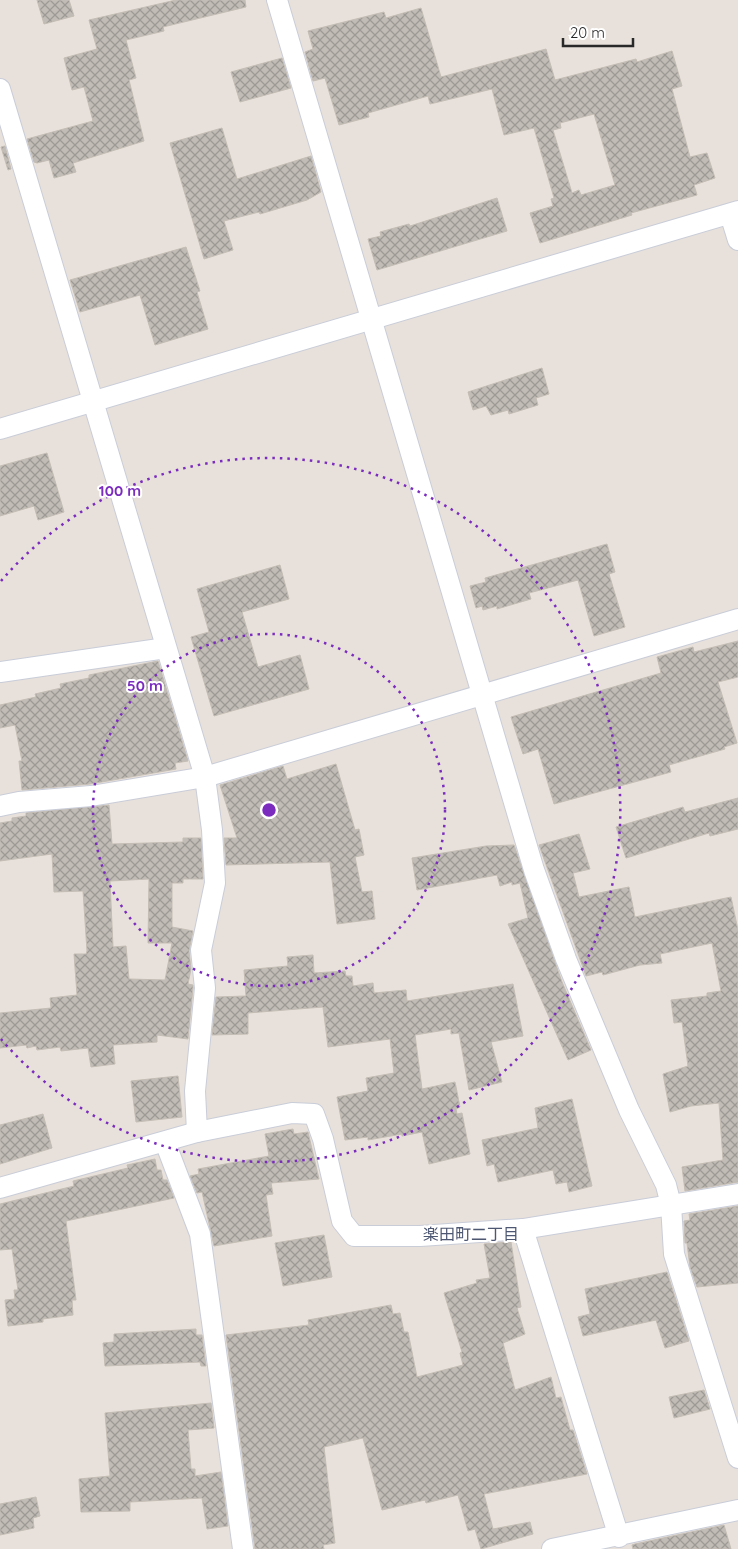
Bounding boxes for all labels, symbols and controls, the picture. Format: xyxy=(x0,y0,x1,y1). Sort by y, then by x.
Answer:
scale bar xyxy=(563,15,633,47)
text: 20 m xyxy=(570,23,605,42)
text: 100 m xyxy=(99,481,141,500)
text: 50 m xyxy=(127,676,163,695)
centre of rings xyxy=(260,801,278,819)
district label: 楽田町二丁目 xyxy=(423,1224,519,1244)

